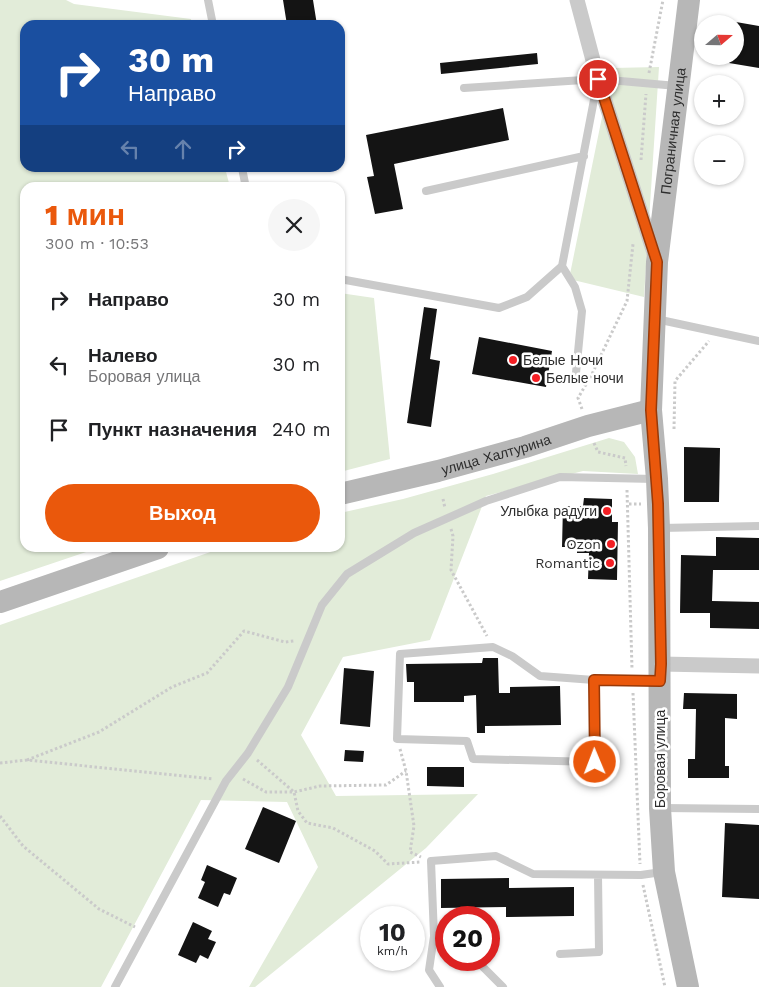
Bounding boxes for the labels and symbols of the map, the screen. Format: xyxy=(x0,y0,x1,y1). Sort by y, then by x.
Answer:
north arrow xyxy=(694,15,744,65)
pin xyxy=(577,58,619,100)
street label: Пограничная улица xyxy=(657,66,689,195)
place label: Белые Ночи xyxy=(523,352,603,368)
marker: Белые Ночи xyxy=(507,354,519,366)
place label: Белые ночи xyxy=(546,370,624,386)
marker: Белые ночи xyxy=(530,372,542,384)
street label: улица Халтурина xyxy=(439,431,553,478)
place label: Улыбка радуги xyxy=(500,503,597,519)
marker: Улыбка радуги xyxy=(601,505,613,517)
place label: Ozon xyxy=(566,536,601,552)
marker: Ozon xyxy=(605,538,617,550)
place label: Romantic xyxy=(535,555,600,571)
marker: Romantic xyxy=(604,557,616,569)
street label: Боровая улица xyxy=(652,710,668,808)
position arrow xyxy=(568,735,620,787)
speed limit sign: 20 xyxy=(435,906,500,971)

